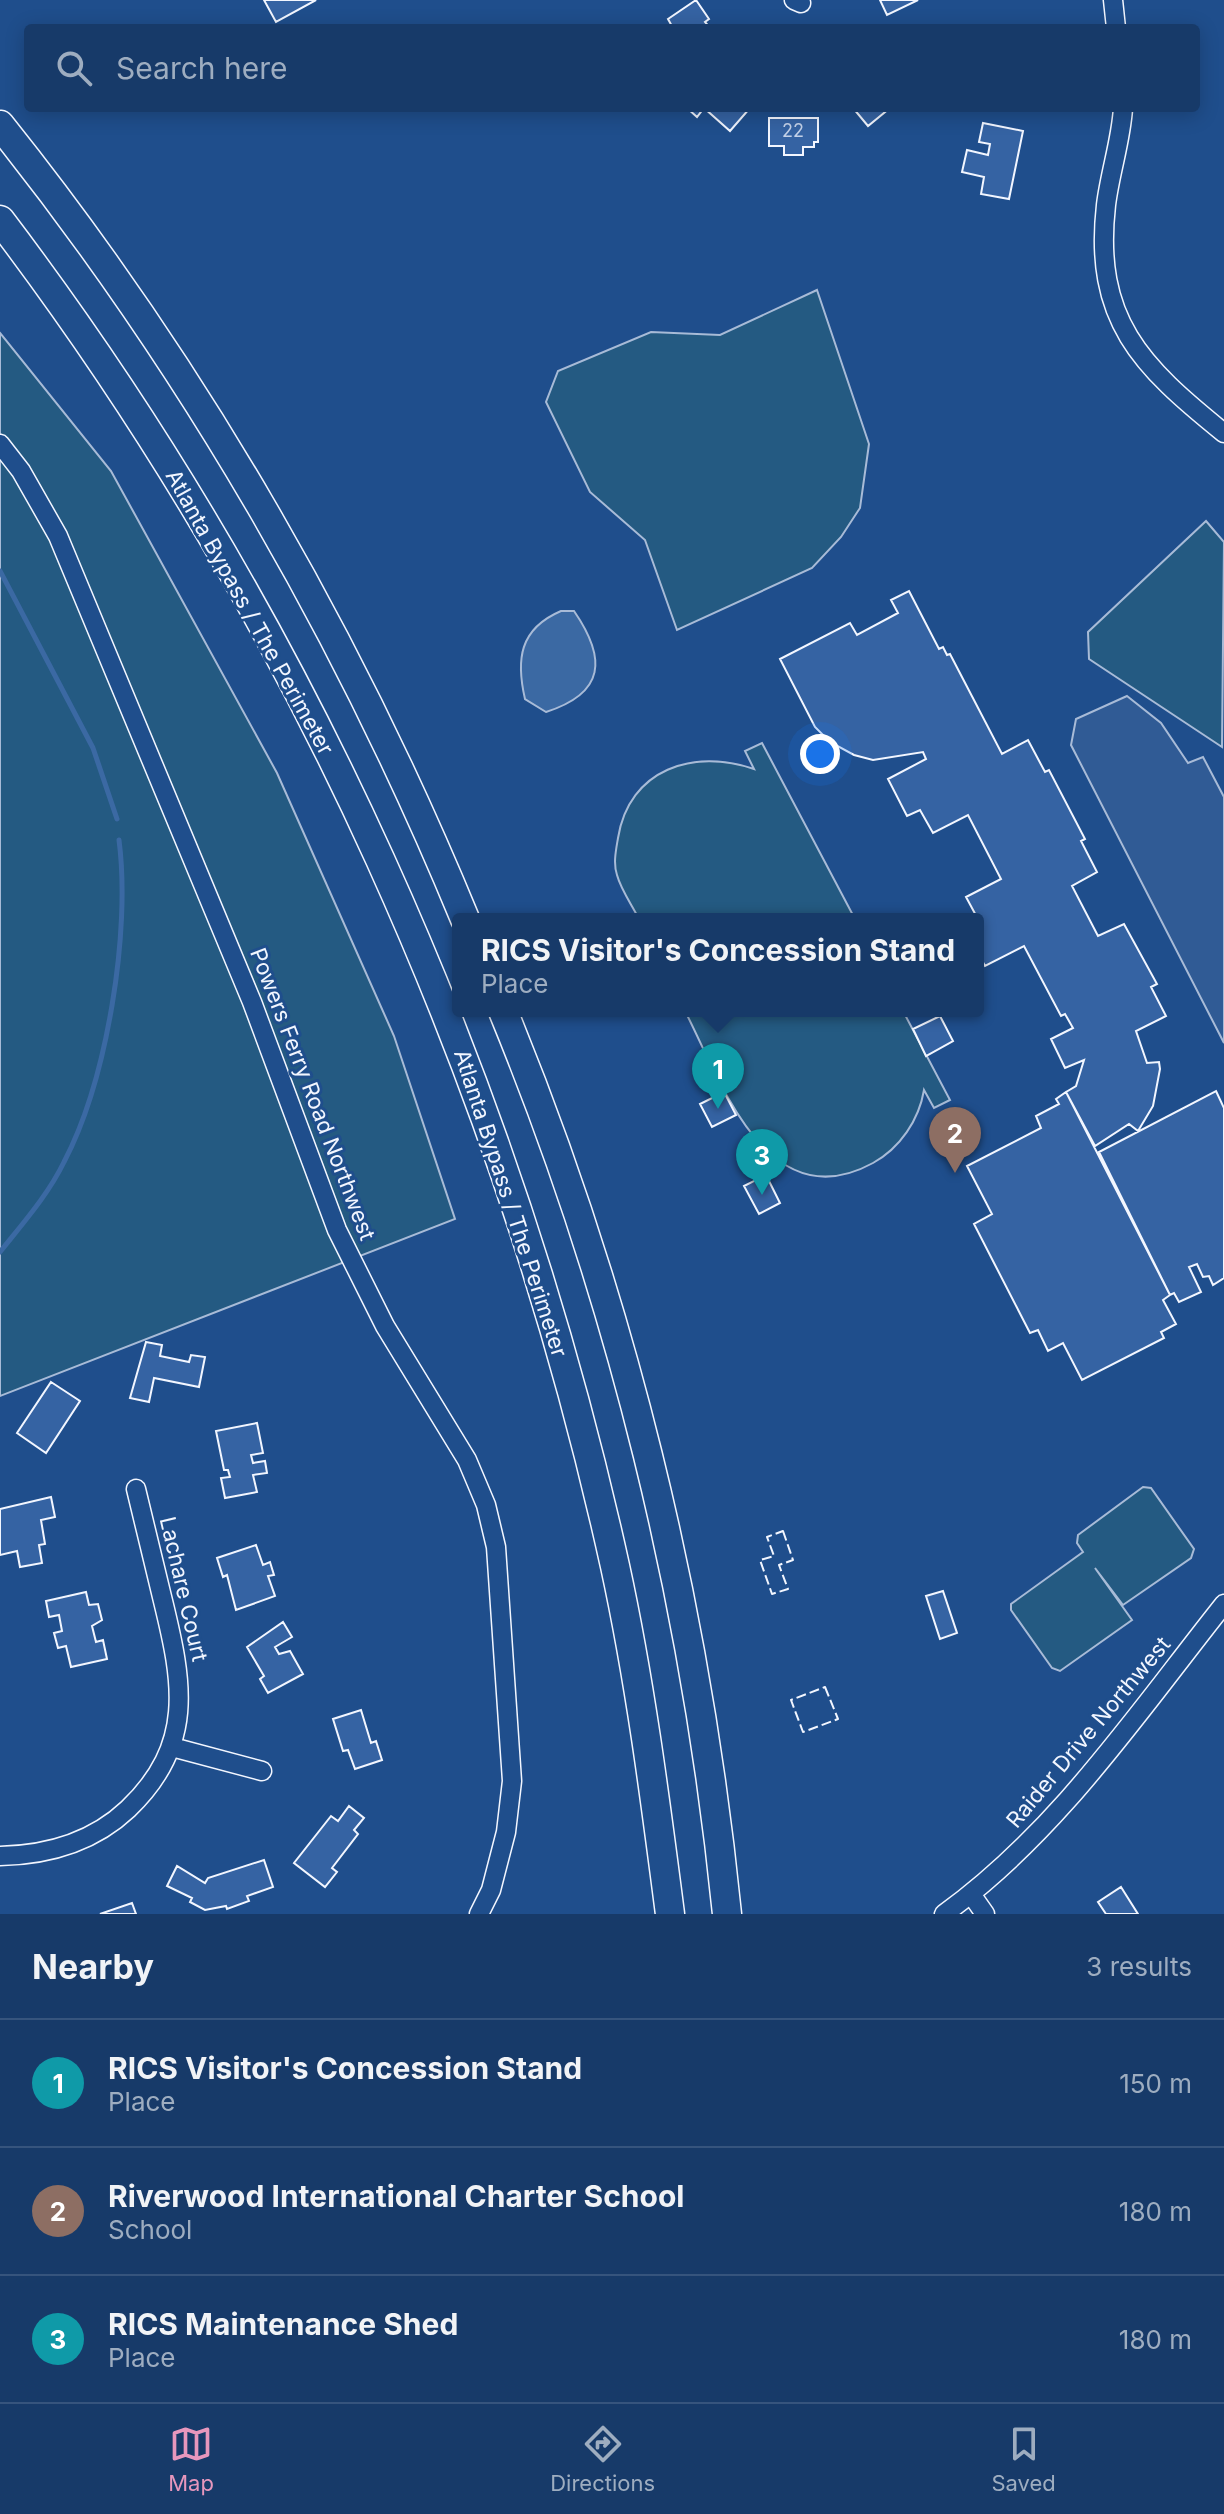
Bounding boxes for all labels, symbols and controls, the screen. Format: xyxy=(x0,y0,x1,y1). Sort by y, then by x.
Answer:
search box xyxy=(24,24,1200,112)
icon: search xyxy=(52,46,96,90)
text: Search here xyxy=(116,50,288,86)
house number: 22 xyxy=(782,120,804,141)
street label: Atlanta Bypass / The Perimeter xyxy=(161,465,339,759)
your location xyxy=(800,734,840,774)
popup xyxy=(452,913,984,1017)
text: RICS Visitor's Concession Stand xyxy=(481,932,955,968)
street label: Powers Ferry Road Northwest xyxy=(245,944,381,1244)
text: Place xyxy=(481,968,548,999)
pin: 1 xyxy=(692,1043,744,1109)
street label: Atlanta Bypass / The Perimeter xyxy=(449,1046,573,1360)
pin: 2 xyxy=(929,1107,981,1173)
pin: 3 xyxy=(736,1129,788,1195)
street label: Lachare Court xyxy=(155,1514,213,1664)
street label: Raider Drive Northwest xyxy=(1001,1631,1175,1833)
text: Nearby xyxy=(32,1946,154,1987)
text: 3 results xyxy=(1086,1951,1192,1982)
text: RICS Visitor's Concession Stand xyxy=(108,2050,582,2086)
text: 1 xyxy=(52,2068,64,2099)
text: 150 m xyxy=(1119,2068,1192,2099)
text: Place xyxy=(108,2086,176,2117)
text: Riverwood International Charter School xyxy=(108,2178,684,2214)
text: 2 xyxy=(50,2196,66,2227)
text: 180 m xyxy=(1119,2196,1192,2227)
text: School xyxy=(108,2214,192,2245)
text: RICS Maintenance Shed xyxy=(108,2306,458,2342)
text: 3 xyxy=(50,2324,66,2355)
text: 180 m xyxy=(1119,2324,1192,2355)
text: Place xyxy=(108,2342,176,2373)
tab: Map xyxy=(168,2422,214,2496)
tab: Directions xyxy=(550,2422,655,2496)
tab: Saved xyxy=(991,2422,1056,2496)

